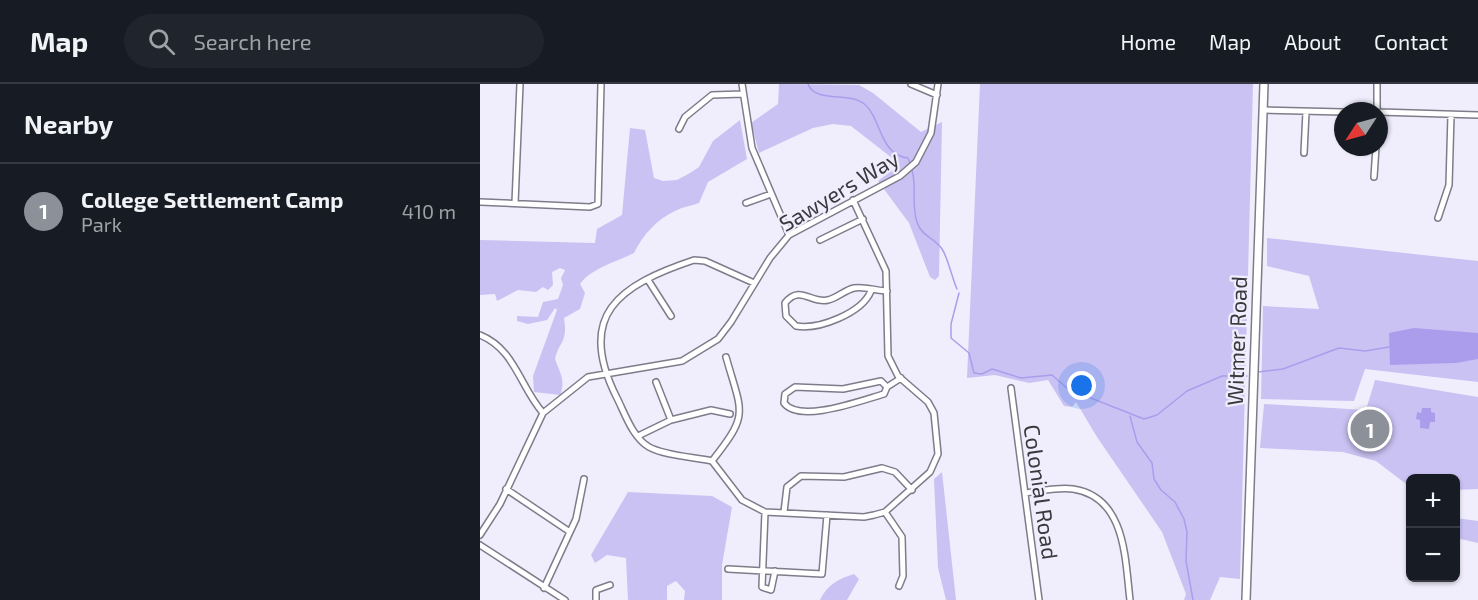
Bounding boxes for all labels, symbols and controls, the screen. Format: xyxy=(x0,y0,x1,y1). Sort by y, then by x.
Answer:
search box xyxy=(124,14,544,68)
text: Map xyxy=(30,24,88,58)
icon: search xyxy=(145,25,178,58)
text: Search here xyxy=(193,28,312,54)
text: Home xyxy=(1120,29,1176,54)
text: Map xyxy=(1209,29,1251,54)
text: About xyxy=(1284,29,1341,54)
text: Contact xyxy=(1374,29,1448,54)
north arrow xyxy=(1334,102,1388,156)
text: Nearby xyxy=(24,108,113,139)
street label: Sawyers Way xyxy=(774,144,903,236)
text: College Settlement Camp xyxy=(81,186,343,212)
text: 1 xyxy=(39,199,48,223)
text: 410 m xyxy=(402,199,456,223)
text: Park xyxy=(81,212,122,236)
street label: Witmer Road xyxy=(1221,276,1251,406)
your location xyxy=(1067,371,1096,400)
pin: 1 xyxy=(1350,406,1390,452)
street label: Colonial Road xyxy=(1020,423,1064,561)
map controls xyxy=(1406,474,1460,582)
button: + xyxy=(1406,474,1460,528)
button: − xyxy=(1406,528,1460,582)

